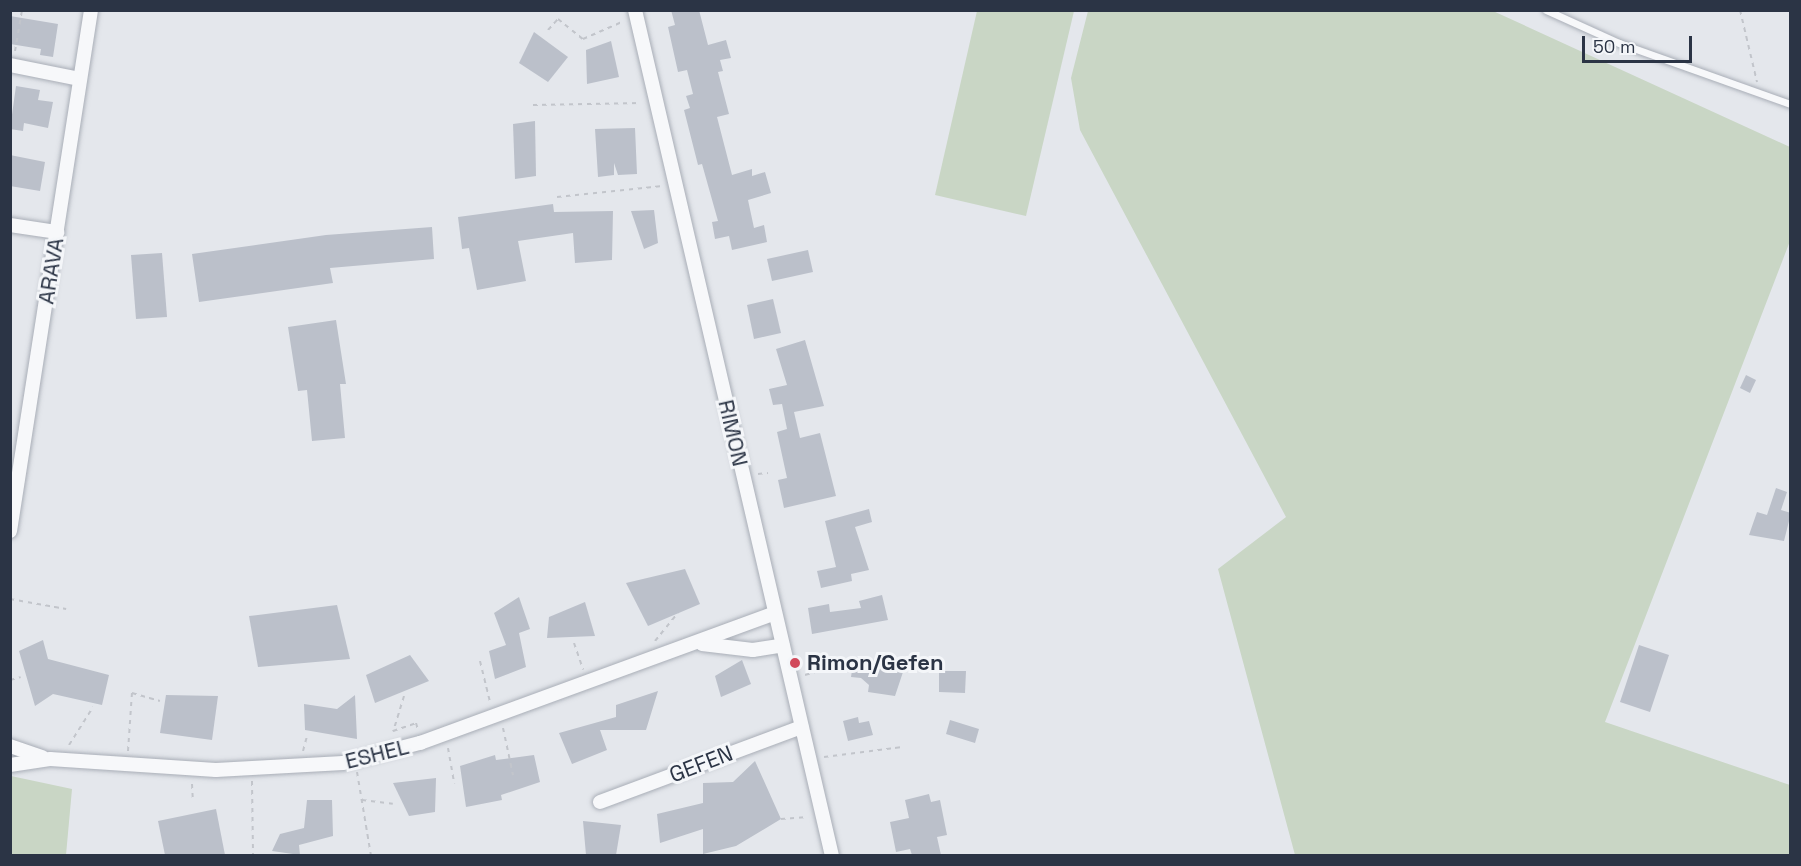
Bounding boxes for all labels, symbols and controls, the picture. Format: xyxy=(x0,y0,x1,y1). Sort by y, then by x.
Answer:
scale bar xyxy=(1585,24,1694,62)
text: 50 m xyxy=(1593,35,1635,58)
street label: ARAVA xyxy=(33,236,69,306)
street label: RIMON xyxy=(713,397,753,469)
place label: Rimon/Gefen xyxy=(807,650,943,676)
marker: Rimon/Gefen xyxy=(788,656,802,670)
street label: ESHEL xyxy=(342,733,412,775)
street label: GEFEN xyxy=(666,740,736,788)

